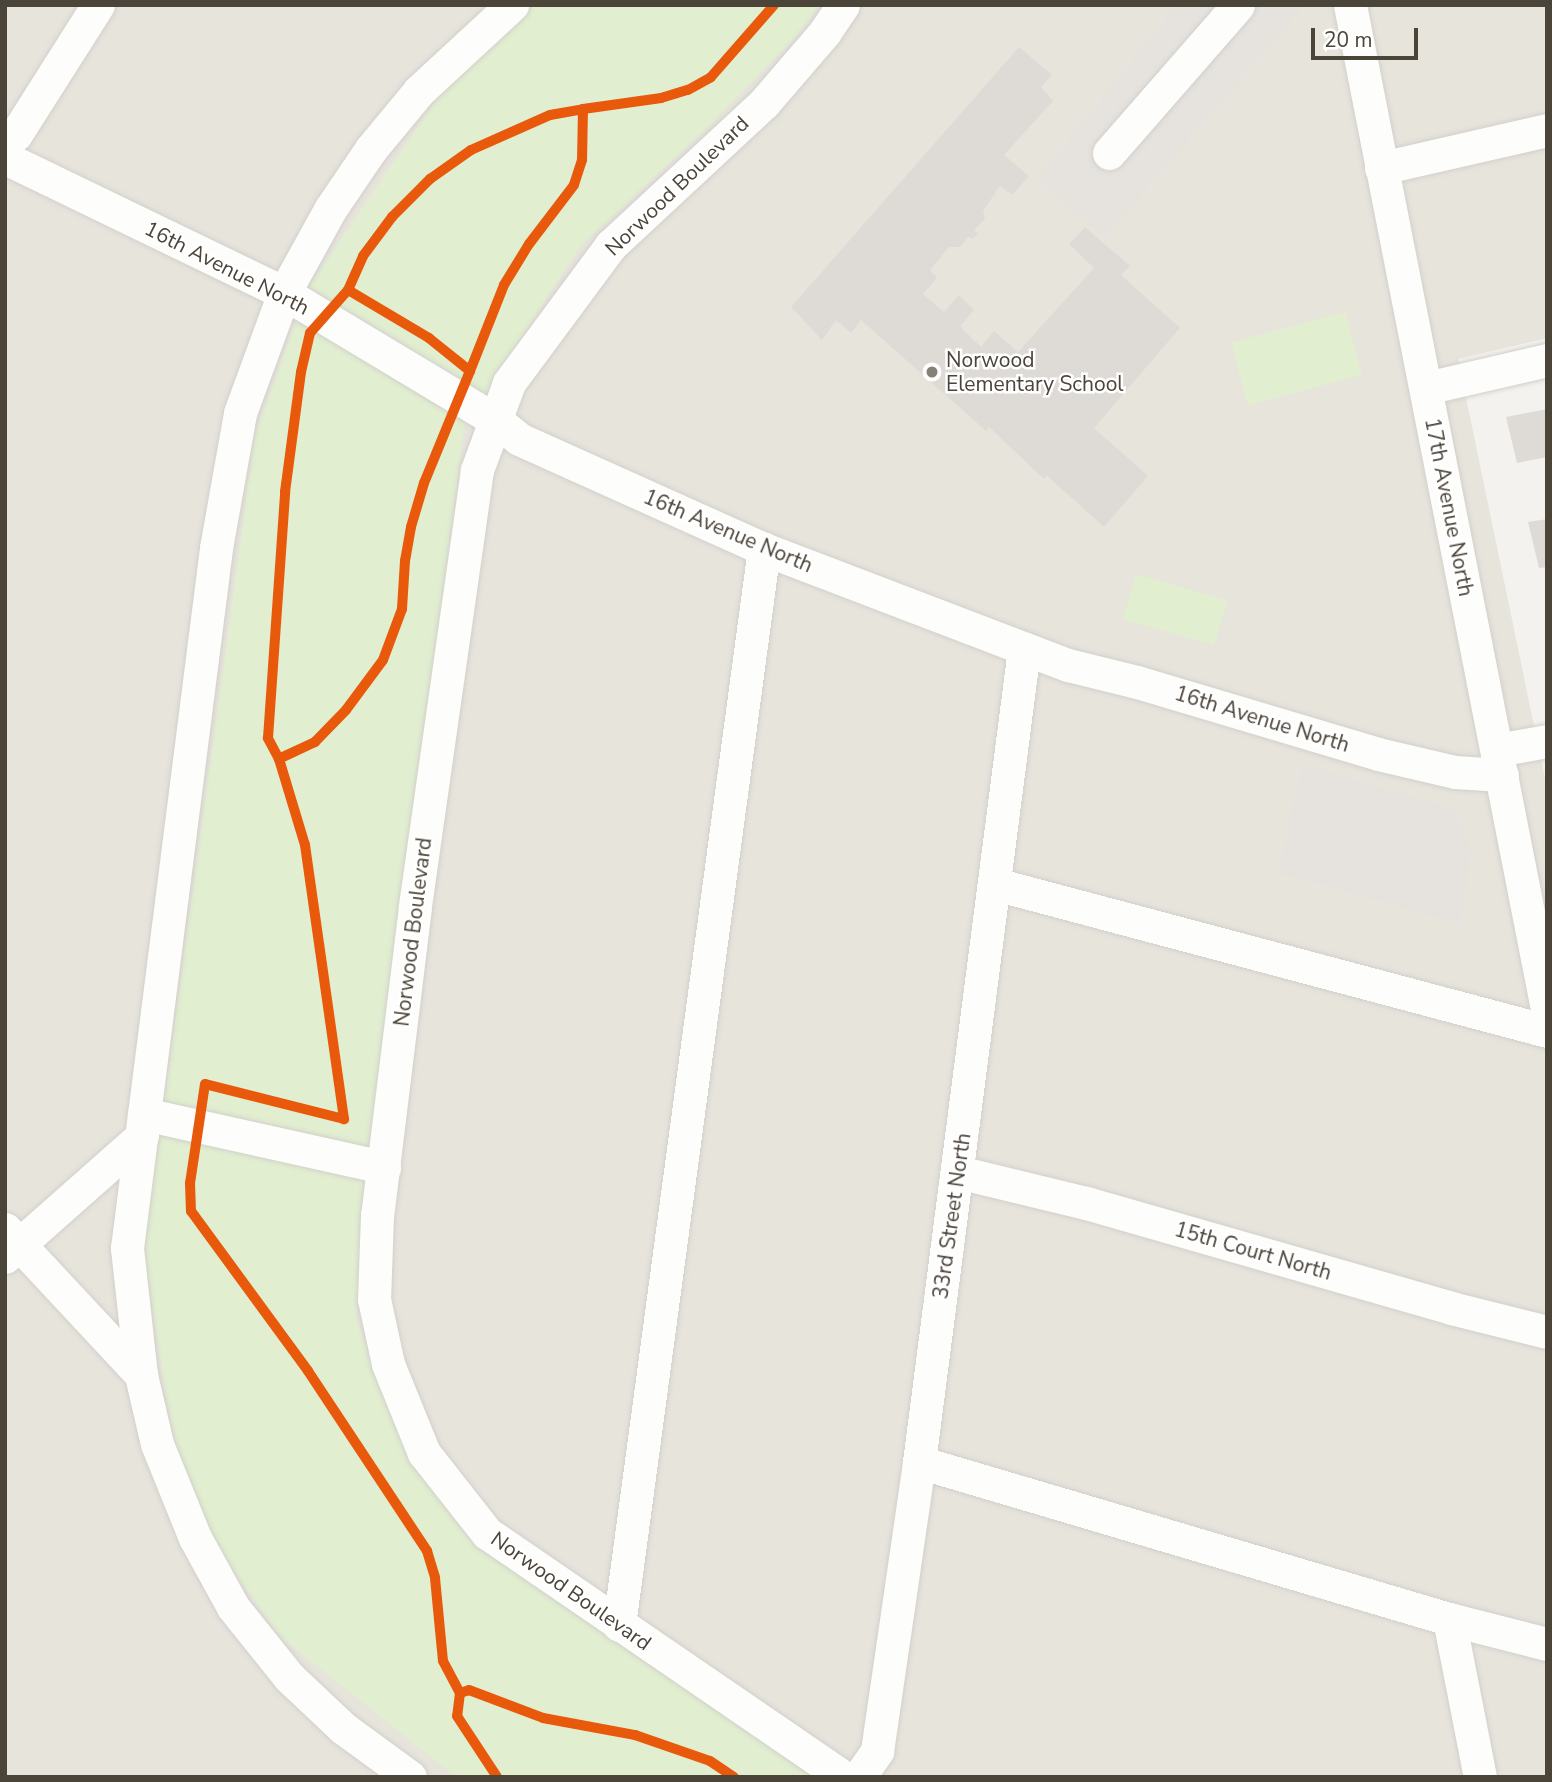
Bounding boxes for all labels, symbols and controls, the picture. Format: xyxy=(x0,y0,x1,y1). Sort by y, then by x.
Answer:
scale bar xyxy=(1314,14,1421,58)
text: 20 m xyxy=(1324,26,1373,54)
street label: Norwood Boulevard xyxy=(600,111,754,261)
street label: 16th Avenue North xyxy=(141,216,313,320)
place label: Norwood Elementary School xyxy=(946,347,1124,397)
marker: Norwood Elementary School xyxy=(924,364,940,380)
street label: 17th Avenue North xyxy=(1419,416,1479,598)
street label: 16th Avenue North xyxy=(640,484,816,578)
street label: 16th Avenue North xyxy=(1172,680,1352,758)
street label: Norwood Boulevard xyxy=(389,836,437,1028)
street label: 33rd Street North xyxy=(928,1131,976,1301)
street label: 15th Court North xyxy=(1172,1217,1334,1285)
street label: Norwood Boulevard xyxy=(486,1526,656,1656)

